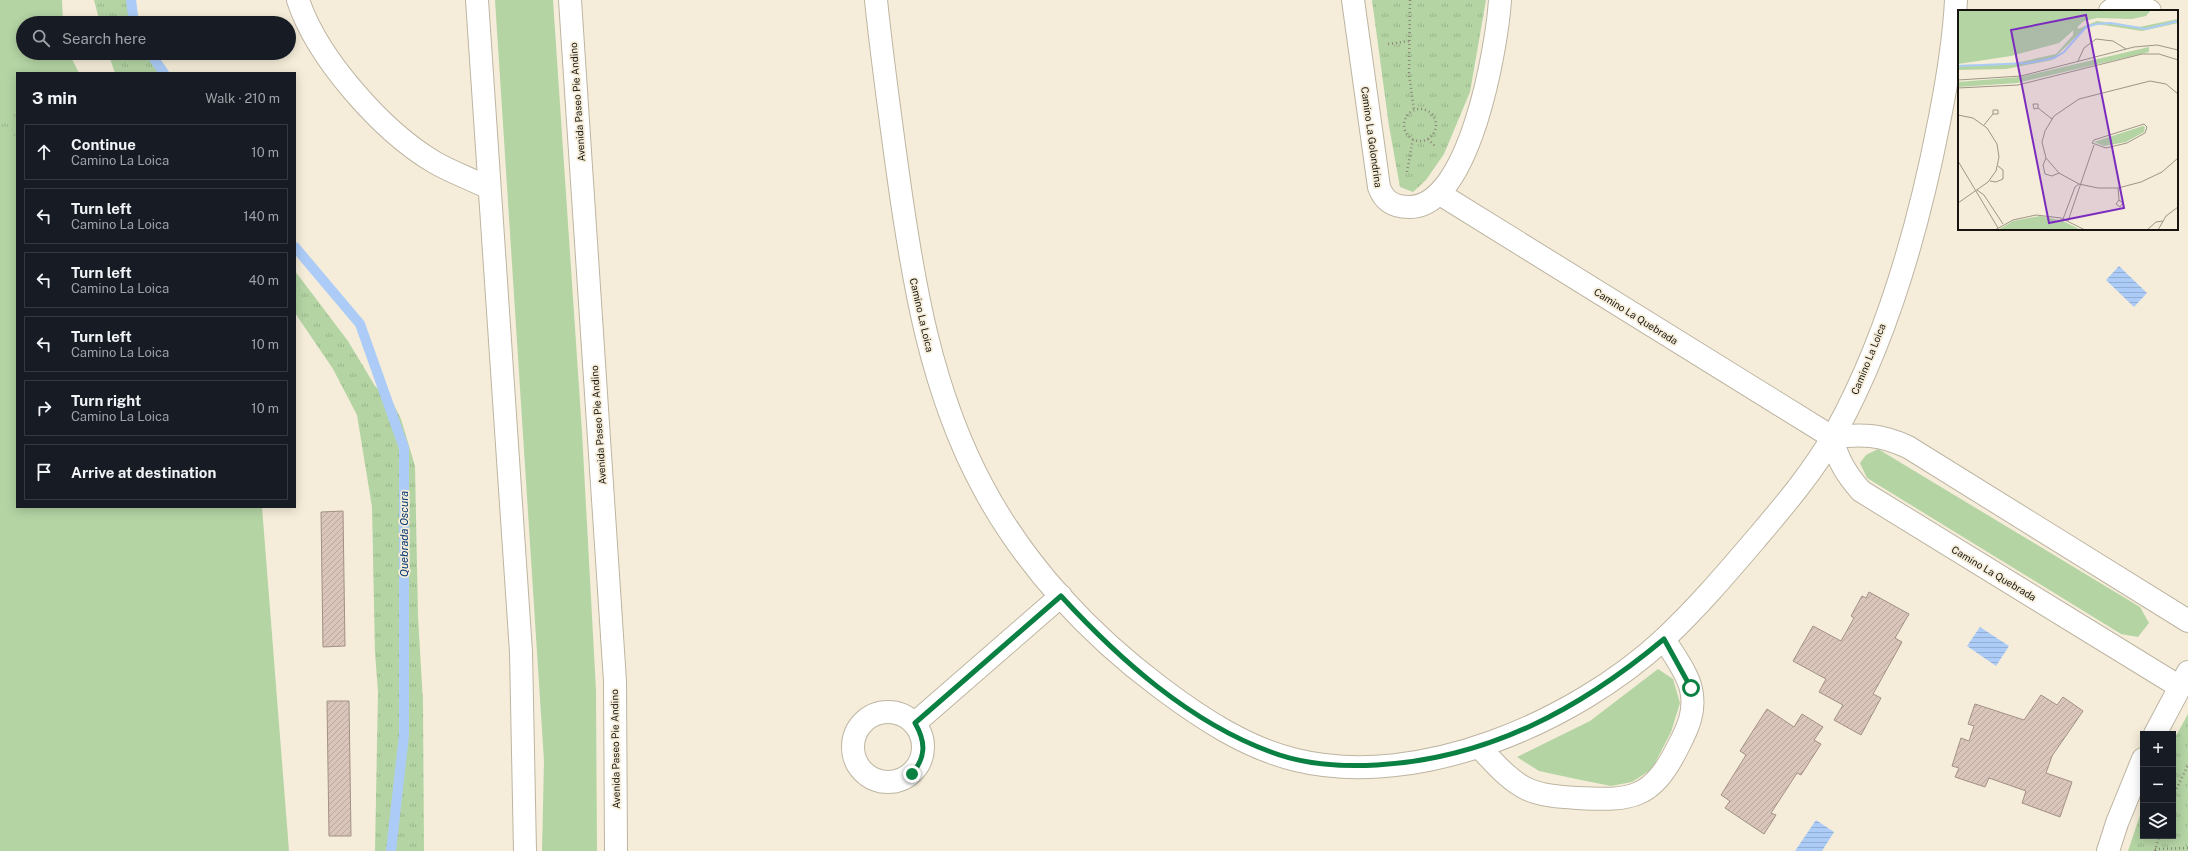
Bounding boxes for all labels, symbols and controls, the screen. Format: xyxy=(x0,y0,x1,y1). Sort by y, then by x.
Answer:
inset map xyxy=(1958,10,2178,230)
search box xyxy=(16,16,296,60)
icon: search xyxy=(30,27,52,49)
text: Search here xyxy=(62,30,146,47)
street label: Avenida Paseo Pie Andino xyxy=(567,42,587,162)
street label: Camino La Golondrina xyxy=(1359,86,1385,188)
text: 3 min xyxy=(32,88,77,108)
text: Walk · 210 m xyxy=(205,91,280,106)
text: Continue xyxy=(71,136,136,153)
icon: ahead xyxy=(33,141,55,163)
text: 10 m xyxy=(251,145,279,160)
text: Camino La Loica xyxy=(71,153,169,168)
text: Turn left xyxy=(71,200,132,217)
icon: left xyxy=(33,205,55,227)
text: 140 m xyxy=(243,209,279,224)
text: Camino La Loica xyxy=(71,217,169,232)
text: Turn left xyxy=(71,264,132,281)
icon: left xyxy=(33,269,55,291)
text: 40 m xyxy=(248,273,279,288)
street label: Camino La Loica xyxy=(908,277,936,353)
text: Camino La Loica xyxy=(71,281,169,296)
street label: Camino La Quebrada xyxy=(1592,285,1680,347)
street label: Camino La Loica xyxy=(1848,322,1888,396)
text: Turn left xyxy=(71,328,132,345)
icon: left xyxy=(33,333,55,355)
text: 10 m xyxy=(251,337,279,352)
text: Camino La Loica xyxy=(71,345,169,360)
street label: Avenida Paseo Pie Andino xyxy=(588,365,608,485)
text: Turn right xyxy=(71,392,141,409)
icon: right xyxy=(33,397,55,419)
text: 10 m xyxy=(251,401,279,416)
text: Camino La Loica xyxy=(71,409,169,424)
icon: arrive xyxy=(33,461,55,483)
text: Arrive at destination xyxy=(71,464,216,481)
water label: Quebrada Oscura xyxy=(398,491,410,577)
street label: Camino La Quebrada xyxy=(1950,543,2038,603)
route start xyxy=(1682,679,1700,697)
street label: Avenida Paseo Pie Andino xyxy=(608,689,622,809)
map controls xyxy=(2140,731,2176,839)
button: + xyxy=(2140,731,2176,767)
route end xyxy=(903,765,921,783)
button: − xyxy=(2140,767,2176,803)
button: layers xyxy=(2140,803,2176,839)

